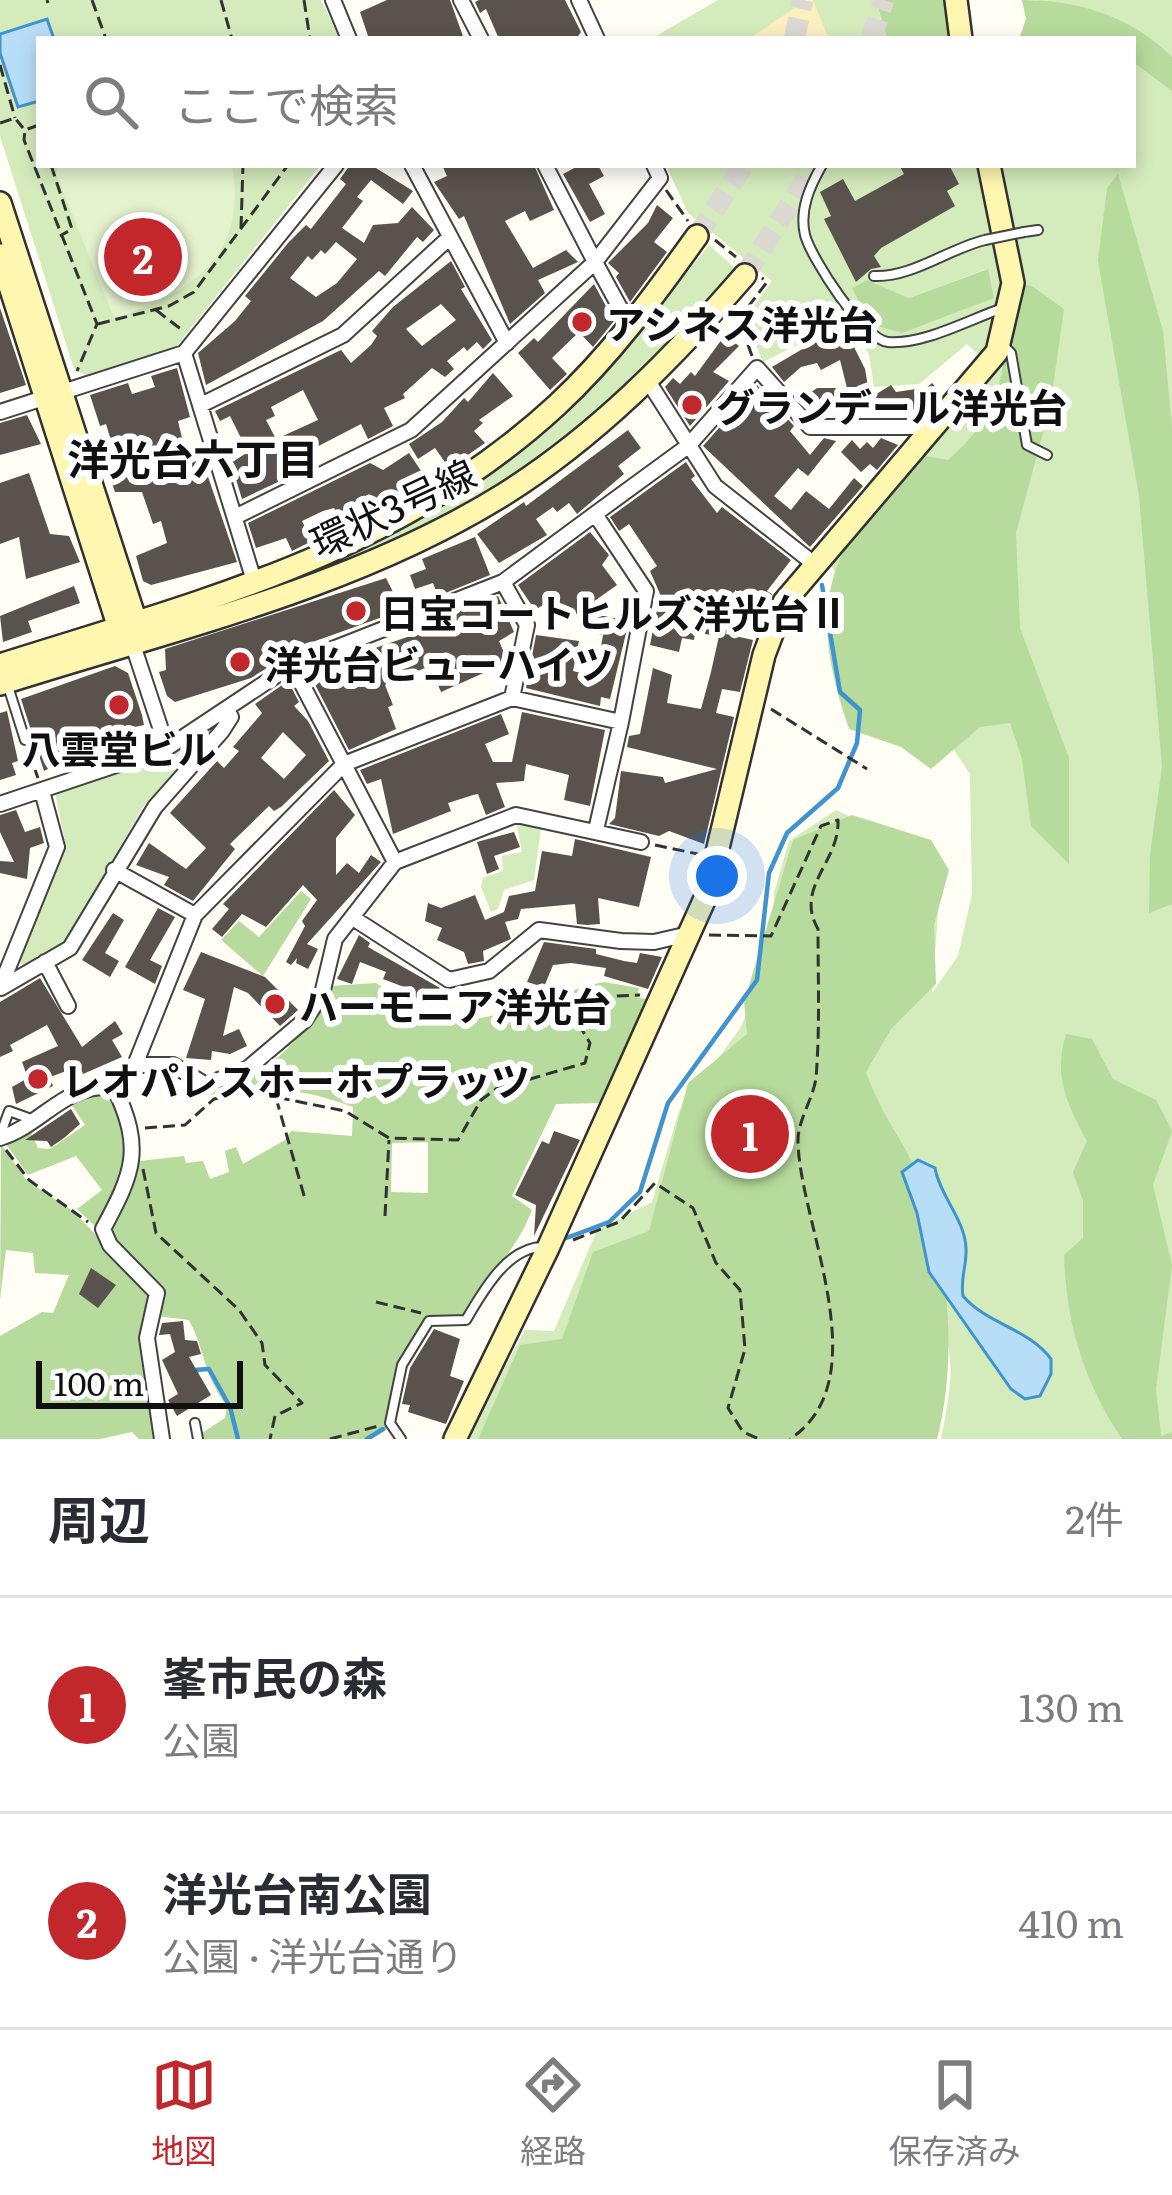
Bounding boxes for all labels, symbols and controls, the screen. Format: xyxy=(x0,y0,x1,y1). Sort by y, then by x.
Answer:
search box xyxy=(36,36,1136,168)
icon: search xyxy=(78,69,144,135)
text: ここで検索 xyxy=(174,69,399,136)
pin: 2 xyxy=(104,212,182,302)
place label: アシネス洋光台 xyxy=(606,293,877,351)
marker: アシネス洋光台 xyxy=(569,309,595,335)
place label: グランデール洋光台 xyxy=(716,376,1067,434)
marker: グランデール洋光台 xyxy=(679,392,705,418)
district label: 洋光台六丁目 xyxy=(67,426,319,488)
street label: 環状3号線 xyxy=(299,442,485,570)
place label: 日宝コートヒルズ洋光台Ⅱ xyxy=(380,582,848,640)
marker: 日宝コートヒルズ洋光台Ⅱ xyxy=(343,598,369,624)
place label: 洋光台ビューハイツ xyxy=(264,633,613,691)
marker: 洋光台ビューハイツ xyxy=(227,649,253,675)
marker: 八雲堂ビル xyxy=(106,692,132,718)
place label: 八雲堂ビル xyxy=(21,718,217,776)
your location xyxy=(687,846,747,906)
place label: ハーモニア洋光台 xyxy=(299,975,611,1033)
marker: ハーモニア洋光台 xyxy=(262,991,288,1017)
place label: レオパレスホーホプラッツ xyxy=(62,1050,530,1108)
marker: レオパレスホーホプラッツ xyxy=(25,1066,51,1092)
pin: 1 xyxy=(711,1089,789,1179)
scale bar xyxy=(36,1355,243,1408)
text: 100 m xyxy=(54,1357,144,1406)
text: 周辺 xyxy=(48,1479,150,1555)
text: 2件 xyxy=(1065,1488,1124,1546)
text: 峯市民の森 xyxy=(162,1642,387,1709)
text: 1 xyxy=(79,1676,95,1734)
text: 130 m xyxy=(1019,1676,1124,1734)
text: 公園 xyxy=(162,1709,240,1767)
text: 洋光台南公園 xyxy=(162,1858,432,1925)
text: 2 xyxy=(77,1892,97,1950)
text: 410 m xyxy=(1018,1892,1124,1950)
text: 公園 · 洋光台通り xyxy=(162,1925,464,1983)
tab: 地図 xyxy=(151,2052,217,2173)
tab: 経路 xyxy=(520,2052,586,2173)
tab: 保存済み xyxy=(889,2052,1021,2173)

